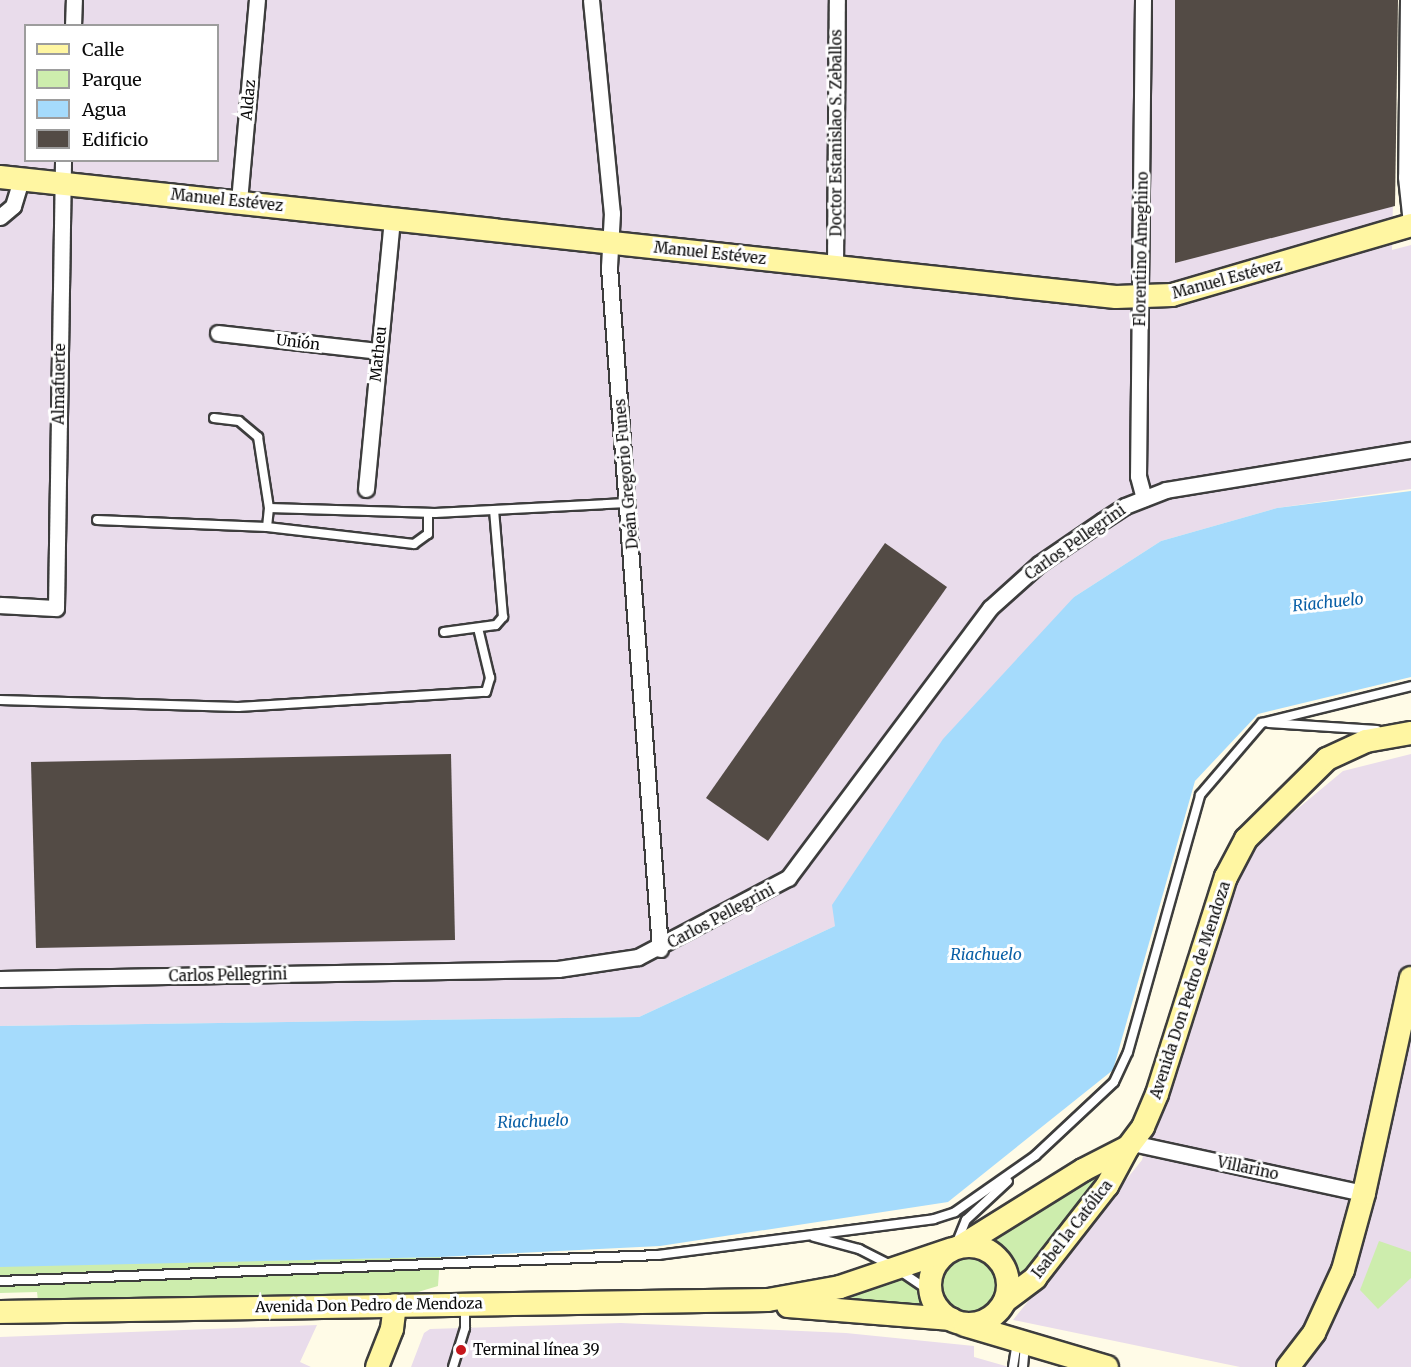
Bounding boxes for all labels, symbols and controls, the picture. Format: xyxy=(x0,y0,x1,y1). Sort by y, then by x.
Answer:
legend xyxy=(24,24,219,162)
street label: Doctor Estanislao S. Zeballos xyxy=(827,29,845,237)
text: Calle xyxy=(82,38,124,61)
text: Parque xyxy=(82,68,142,91)
street label: Aldaz xyxy=(237,79,259,121)
text: Agua xyxy=(82,98,127,121)
text: Edificio xyxy=(82,128,148,151)
street label: Florentino Ameghino xyxy=(1131,171,1151,327)
street label: Manuel Estévez xyxy=(170,185,284,215)
street label: Manuel Estévez xyxy=(653,238,767,268)
street label: Manuel Estévez xyxy=(1170,256,1284,302)
street label: Matheu xyxy=(366,325,390,383)
street label: Unión xyxy=(275,330,321,354)
street label: Almafuerte xyxy=(49,343,69,425)
street label: Deán Gregorio Funes xyxy=(610,398,642,550)
street label: Carlos Pellegrini xyxy=(1021,501,1129,583)
water label: Riachuelo xyxy=(1291,589,1365,615)
street label: Avenida Don Pedro de Mendoza xyxy=(1146,879,1234,1101)
street label: Carlos Pellegrini xyxy=(664,880,778,952)
water label: Riachuelo xyxy=(950,944,1022,964)
street label: Carlos Pellegrini xyxy=(169,965,287,985)
water label: Riachuelo xyxy=(497,1110,569,1132)
street label: Villarino xyxy=(1216,1153,1280,1183)
street label: Isabel la Católica xyxy=(1028,1176,1116,1282)
street label: Avenida Don Pedro de Mendoza xyxy=(255,1294,483,1316)
place label: Terminal línea 39 xyxy=(473,1341,600,1359)
marker: Terminal línea 39 xyxy=(454,1343,468,1357)

